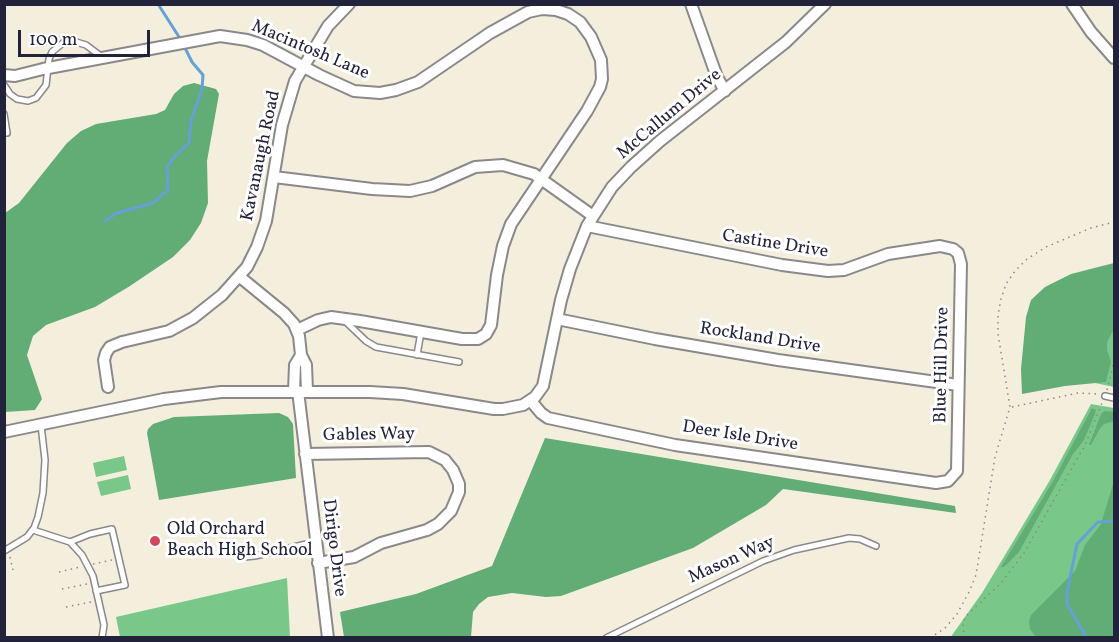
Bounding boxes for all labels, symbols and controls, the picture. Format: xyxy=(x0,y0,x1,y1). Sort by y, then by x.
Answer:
street label: Macintosh Lane xyxy=(248,16,372,86)
scale bar xyxy=(21,18,153,56)
text: 100 m xyxy=(29,28,78,53)
street label: McCallum Drive xyxy=(613,65,727,165)
street label: Kavanaugh Road xyxy=(238,89,286,223)
street label: Castine Drive xyxy=(720,226,830,264)
street label: Blue Hill Drive xyxy=(931,307,955,423)
street label: Rockland Drive xyxy=(698,319,822,359)
street label: Deer Isle Drive xyxy=(681,417,799,457)
street label: Gables Way xyxy=(323,424,415,448)
street label: Dirigo Drive xyxy=(316,498,350,598)
place label: Old Orchard Beach High School xyxy=(167,520,313,562)
street label: Mason Way xyxy=(685,532,779,590)
marker: Old Orchard Beach High School xyxy=(148,534,162,548)

